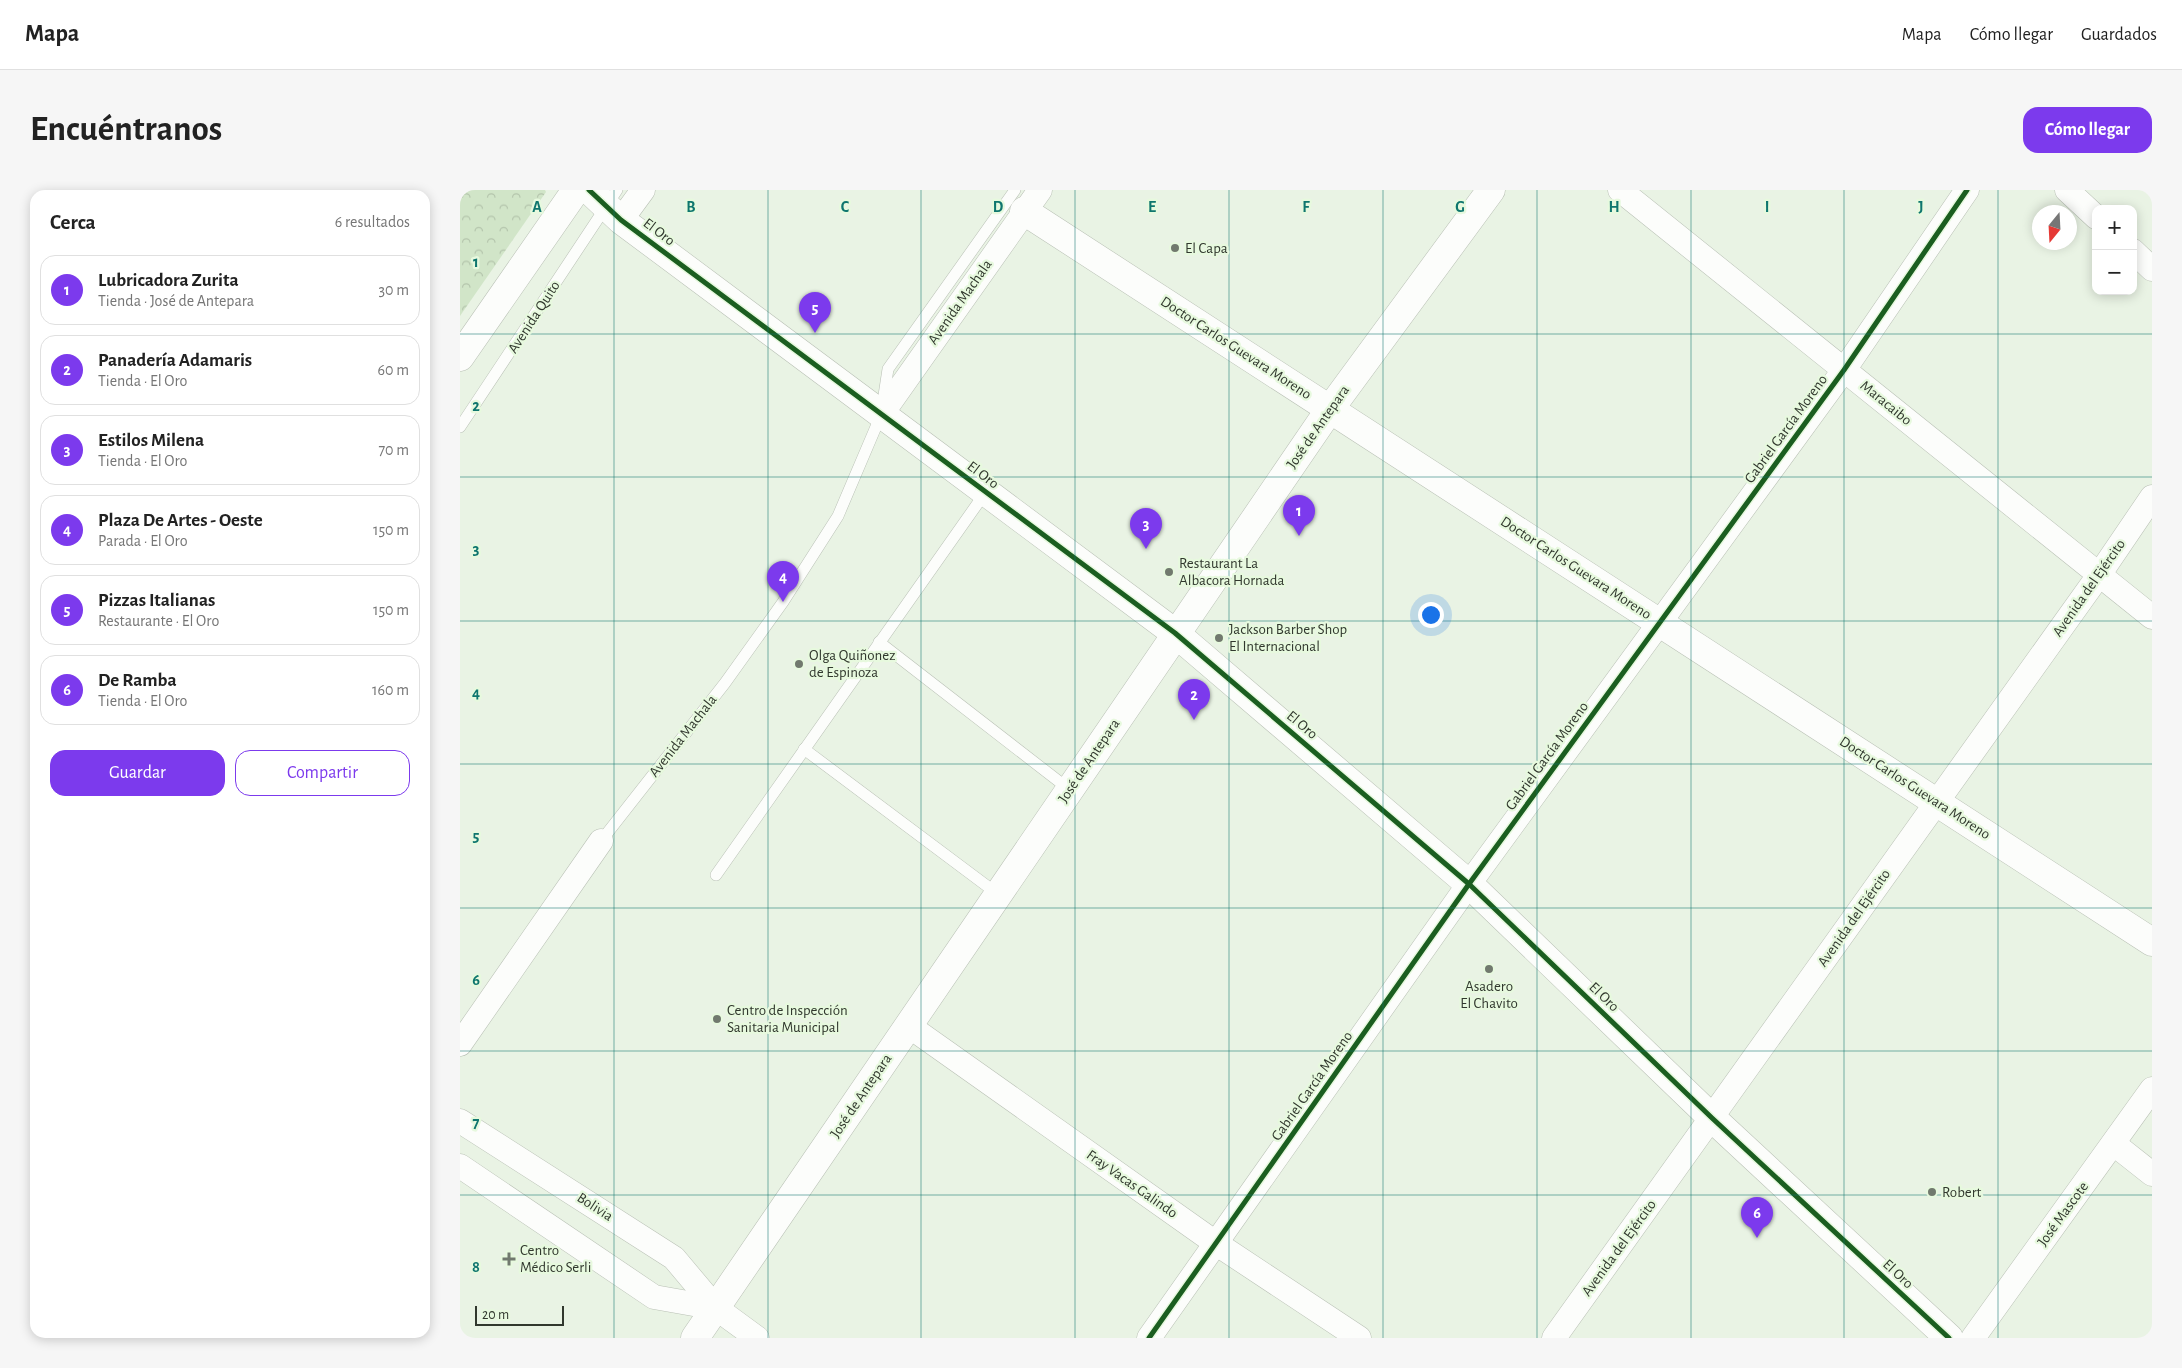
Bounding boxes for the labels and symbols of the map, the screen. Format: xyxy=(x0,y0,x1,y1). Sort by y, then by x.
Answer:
text: A xyxy=(532,199,542,215)
text: B xyxy=(686,199,696,215)
text: C xyxy=(841,199,850,215)
text: D xyxy=(993,199,1004,215)
text: E xyxy=(1148,199,1156,215)
text: F xyxy=(1302,199,1310,215)
text: G xyxy=(1455,199,1465,215)
text: H xyxy=(1608,199,1620,215)
text: I xyxy=(1765,199,1769,215)
text: J xyxy=(1918,199,1924,215)
north arrow xyxy=(2032,205,2077,250)
street label: El Oro xyxy=(640,215,678,249)
place label: El Capa xyxy=(1185,241,1228,256)
marker: El Capa xyxy=(1169,242,1181,254)
text: 1 xyxy=(473,254,479,270)
street label: Avenida Machala xyxy=(925,257,995,347)
street label: Avenida Quito xyxy=(505,278,563,356)
pin: 5 xyxy=(799,292,831,333)
street label: Doctor Carlos Guevara Moreno xyxy=(1158,294,1314,402)
street label: Gabriel García Moreno xyxy=(1742,372,1830,486)
street label: Maracaibo xyxy=(1857,378,1915,428)
street label: José de Antepara xyxy=(1284,383,1352,471)
text: 2 xyxy=(472,398,480,414)
street label: El Oro xyxy=(964,458,1002,492)
pin: 1 xyxy=(1283,495,1315,536)
pin: 3 xyxy=(1130,508,1162,549)
street label: Doctor Carlos Guevara Moreno xyxy=(1498,514,1654,622)
street label: Avenida del Ejército xyxy=(2050,537,2128,639)
text: 3 xyxy=(473,541,480,557)
place label: Restaurant La Albacora Hornada xyxy=(1179,556,1285,588)
pin: 4 xyxy=(767,561,799,602)
marker: Restaurant La Albacora Hornada xyxy=(1163,566,1175,578)
your location xyxy=(1418,602,1444,628)
place label: Jackson Barber Shop El Internacional xyxy=(1229,622,1347,654)
marker: Jackson Barber Shop El Internacional xyxy=(1213,632,1225,644)
place label: Olga Quiñonez de Espinoza xyxy=(809,648,895,680)
marker: Olga Quiñonez de Espinoza xyxy=(793,658,805,670)
pin: 2 xyxy=(1178,679,1210,720)
text: 4 xyxy=(472,685,480,701)
street label: Avenida Machala xyxy=(646,692,720,780)
street label: Gabriel García Moreno xyxy=(1503,699,1591,813)
street label: El Oro xyxy=(1284,708,1320,742)
street label: José de Antepara xyxy=(1055,716,1123,806)
street label: Doctor Carlos Guevara Moreno xyxy=(1837,734,1993,842)
text: 5 xyxy=(473,828,480,844)
street label: Avenida del Ejército xyxy=(1815,867,1893,969)
marker: Asadero El Chavito xyxy=(1483,963,1495,975)
text: 6 xyxy=(472,972,480,988)
place label: Asadero El Chavito xyxy=(1460,979,1518,1011)
street label: El Oro xyxy=(1586,979,1622,1015)
place label: Centro de Inspección Sanitaria Municipal xyxy=(727,1003,848,1035)
marker: Centro de Inspección Sanitaria Municipal xyxy=(711,1013,723,1025)
street label: Gabriel García Moreno xyxy=(1269,1029,1355,1143)
street label: José de Antepara xyxy=(827,1051,895,1141)
text: 7 xyxy=(473,1115,480,1131)
street label: Fray Vacas Galindo xyxy=(1084,1147,1180,1221)
street label: José Mascote xyxy=(2035,1179,2091,1249)
place label: Robert xyxy=(1942,1185,1982,1200)
marker: Robert xyxy=(1926,1186,1938,1198)
street label: Bolivia xyxy=(574,1190,616,1224)
street label: Avenida del Ejército xyxy=(1579,1197,1659,1299)
pin: 6 xyxy=(1741,1197,1773,1238)
place label: Centro Médico Serli xyxy=(520,1243,591,1275)
marker: Centro Médico Serli xyxy=(502,1252,516,1266)
street label: El Oro xyxy=(1880,1257,1916,1291)
text: 8 xyxy=(472,1259,480,1275)
scale bar xyxy=(475,1303,564,1326)

